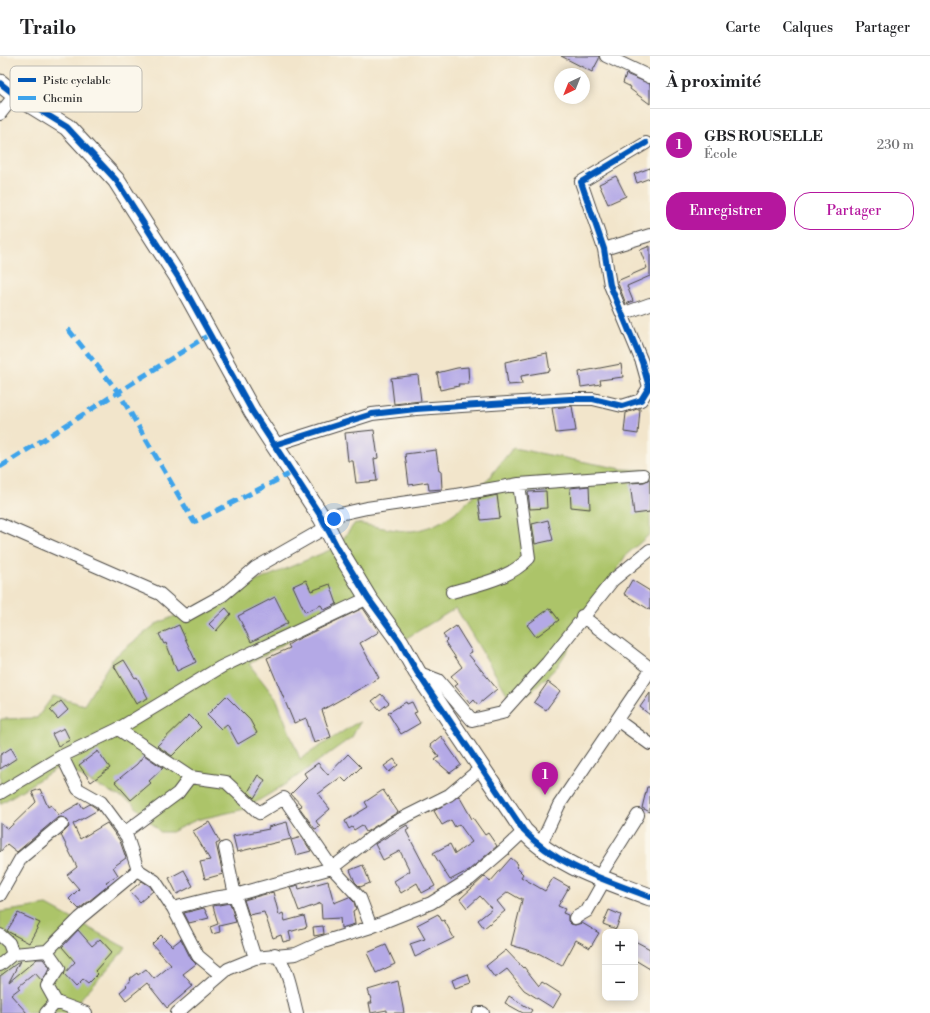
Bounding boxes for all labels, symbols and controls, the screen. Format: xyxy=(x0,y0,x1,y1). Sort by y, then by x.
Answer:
text: Trailo xyxy=(20,16,76,40)
text: Carte xyxy=(725,19,760,37)
text: Calques xyxy=(782,19,833,37)
text: Partager xyxy=(855,19,910,37)
legend xyxy=(10,66,142,112)
north arrow xyxy=(554,68,590,104)
text: À proximité xyxy=(666,71,761,93)
text: Piste cyclable xyxy=(43,74,111,88)
text: Chemin xyxy=(43,92,83,106)
text: GBS ROUSELLE xyxy=(704,127,823,146)
text: 1 xyxy=(676,137,682,153)
text: 230 m xyxy=(877,137,914,153)
text: École xyxy=(704,146,737,162)
button: Enregistrer xyxy=(666,192,786,230)
button: Partager xyxy=(794,192,914,230)
your location xyxy=(324,509,344,529)
pin: 1 xyxy=(532,762,558,795)
map controls xyxy=(602,929,638,1001)
button: + xyxy=(602,929,638,965)
button: − xyxy=(602,965,638,1001)

